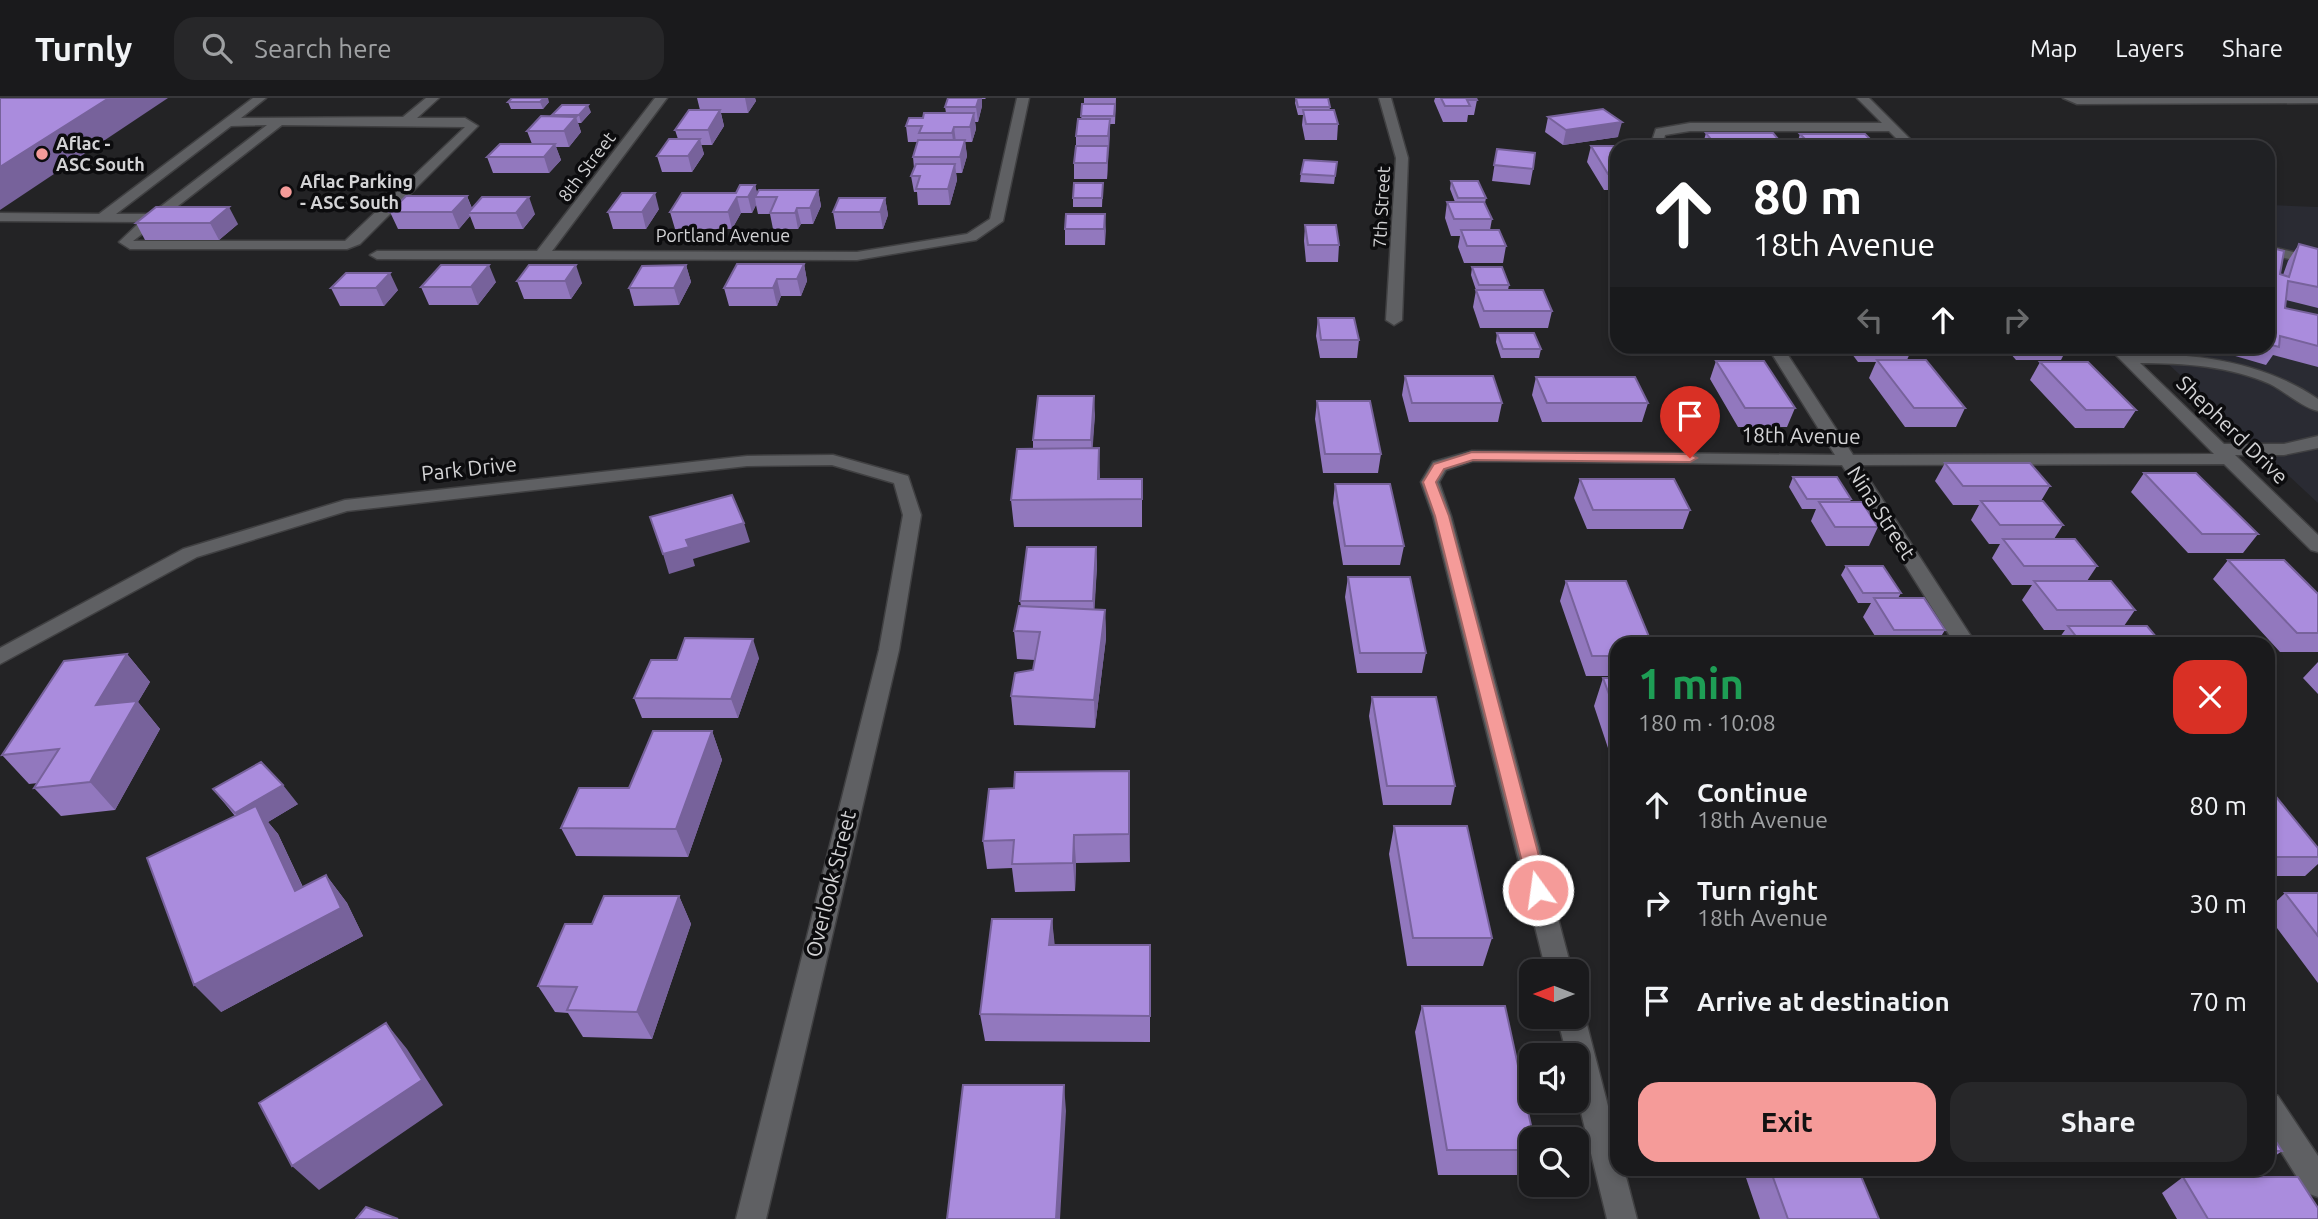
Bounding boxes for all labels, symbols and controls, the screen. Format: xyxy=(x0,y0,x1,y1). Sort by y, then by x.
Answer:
search box xyxy=(174,17,664,80)
icon: search xyxy=(198,29,236,67)
text: Turnly xyxy=(35,30,132,67)
text: Search here xyxy=(254,34,392,63)
text: Map xyxy=(2030,35,2077,62)
text: Layers xyxy=(2115,35,2184,62)
text: Share xyxy=(2222,35,2283,62)
street label: 8th Street xyxy=(554,128,619,205)
place label: Aflac - ASC South xyxy=(56,133,145,174)
marker: Aflac - ASC South xyxy=(34,146,50,162)
street label: 7th Street xyxy=(1369,166,1393,248)
icon: ahead xyxy=(1638,168,1729,259)
text: 80 m xyxy=(1753,168,1862,223)
place label: Aflac Parking - ASC South xyxy=(300,171,413,212)
marker: Aflac Parking - ASC South xyxy=(278,184,294,200)
street label: Portland Avenue xyxy=(656,225,790,245)
text: 18th Avenue xyxy=(1753,226,1935,262)
icon: left xyxy=(1851,301,1889,339)
icon: ahead xyxy=(1924,301,1962,339)
icon: right xyxy=(1997,301,2035,339)
street label: Shepherd Drive xyxy=(2172,370,2293,488)
pin xyxy=(1660,386,1720,458)
icon: arrive xyxy=(1671,397,1709,435)
street label: 18th Avenue xyxy=(1741,422,1861,448)
street label: Park Drive xyxy=(420,451,518,485)
street label: Nina Street xyxy=(1843,461,1921,564)
text: 1 min xyxy=(1638,660,1744,707)
button: close xyxy=(2173,660,2247,734)
text: 180 m · 10:08 xyxy=(1638,710,1776,735)
text: Continue xyxy=(1697,778,1808,807)
icon: ahead xyxy=(1638,786,1676,824)
text: 80 m xyxy=(2189,791,2247,820)
text: 18th Avenue xyxy=(1697,807,1828,832)
street label: Overlook Street xyxy=(800,808,860,960)
position arrow xyxy=(1501,853,1575,927)
text: Turn right xyxy=(1697,876,1818,905)
icon: right xyxy=(1638,884,1676,922)
text: 30 m xyxy=(2189,889,2247,918)
text: 18th Avenue xyxy=(1697,905,1828,930)
north arrow xyxy=(1519,959,1589,1029)
map controls xyxy=(1519,959,1589,1197)
icon: arrive xyxy=(1638,982,1676,1020)
text: Arrive at destination xyxy=(1697,987,1950,1016)
text: 70 m xyxy=(2189,987,2247,1016)
button: sound xyxy=(1519,1043,1589,1113)
button: Exit xyxy=(1638,1082,1936,1162)
button: Share xyxy=(1950,1082,2247,1162)
button: search xyxy=(1519,1127,1589,1197)

